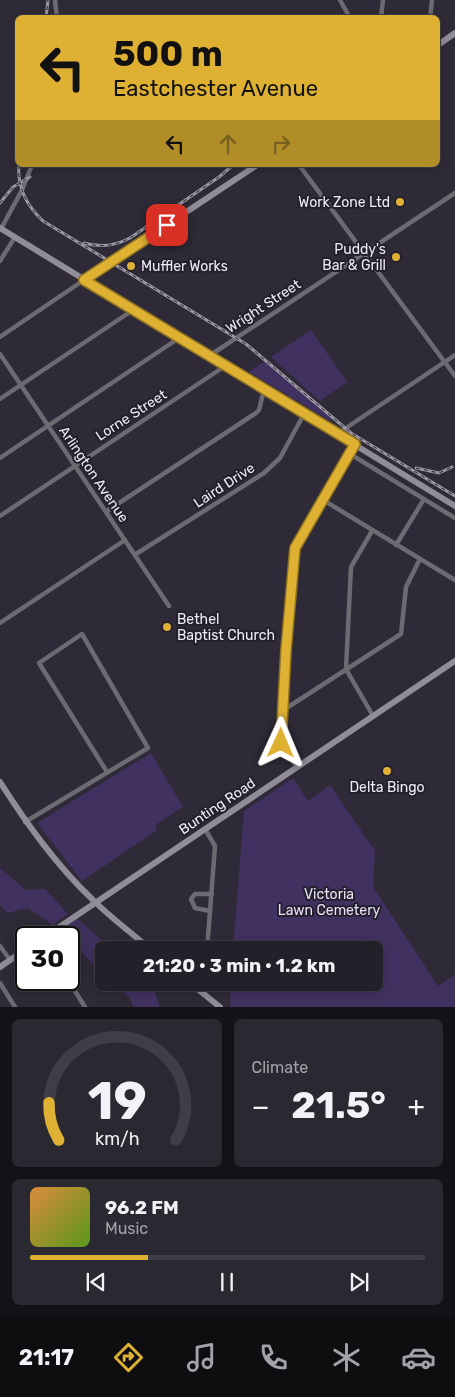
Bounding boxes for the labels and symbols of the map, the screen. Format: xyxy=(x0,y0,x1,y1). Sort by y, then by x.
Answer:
place label: Work Zone Ltd xyxy=(298,194,390,211)
marker: Work Zone Ltd xyxy=(394,196,406,208)
pin xyxy=(146,204,188,246)
place label: Puddy's Bar & Grill xyxy=(322,241,386,274)
marker: Puddy's Bar & Grill xyxy=(390,251,402,263)
place label: Muffler Works xyxy=(141,258,228,275)
marker: Muffler Works xyxy=(125,260,137,272)
street label: Wright Street xyxy=(223,276,304,337)
street label: Lorne Street xyxy=(93,386,170,445)
street label: Arlington Avenue xyxy=(55,423,132,526)
street label: Laird Drive xyxy=(190,459,258,512)
place label: Bethel Baptist Church xyxy=(177,611,275,644)
marker: Bethel Baptist Church xyxy=(161,621,173,633)
position arrow xyxy=(254,716,306,768)
marker: Delta Bingo xyxy=(381,765,393,777)
street label: Bunting Road xyxy=(176,775,259,838)
place label: Delta Bingo xyxy=(349,779,425,796)
park label: Victoria Lawn Cemetery xyxy=(278,886,381,919)
speed limit sign: 30 xyxy=(15,926,80,991)

